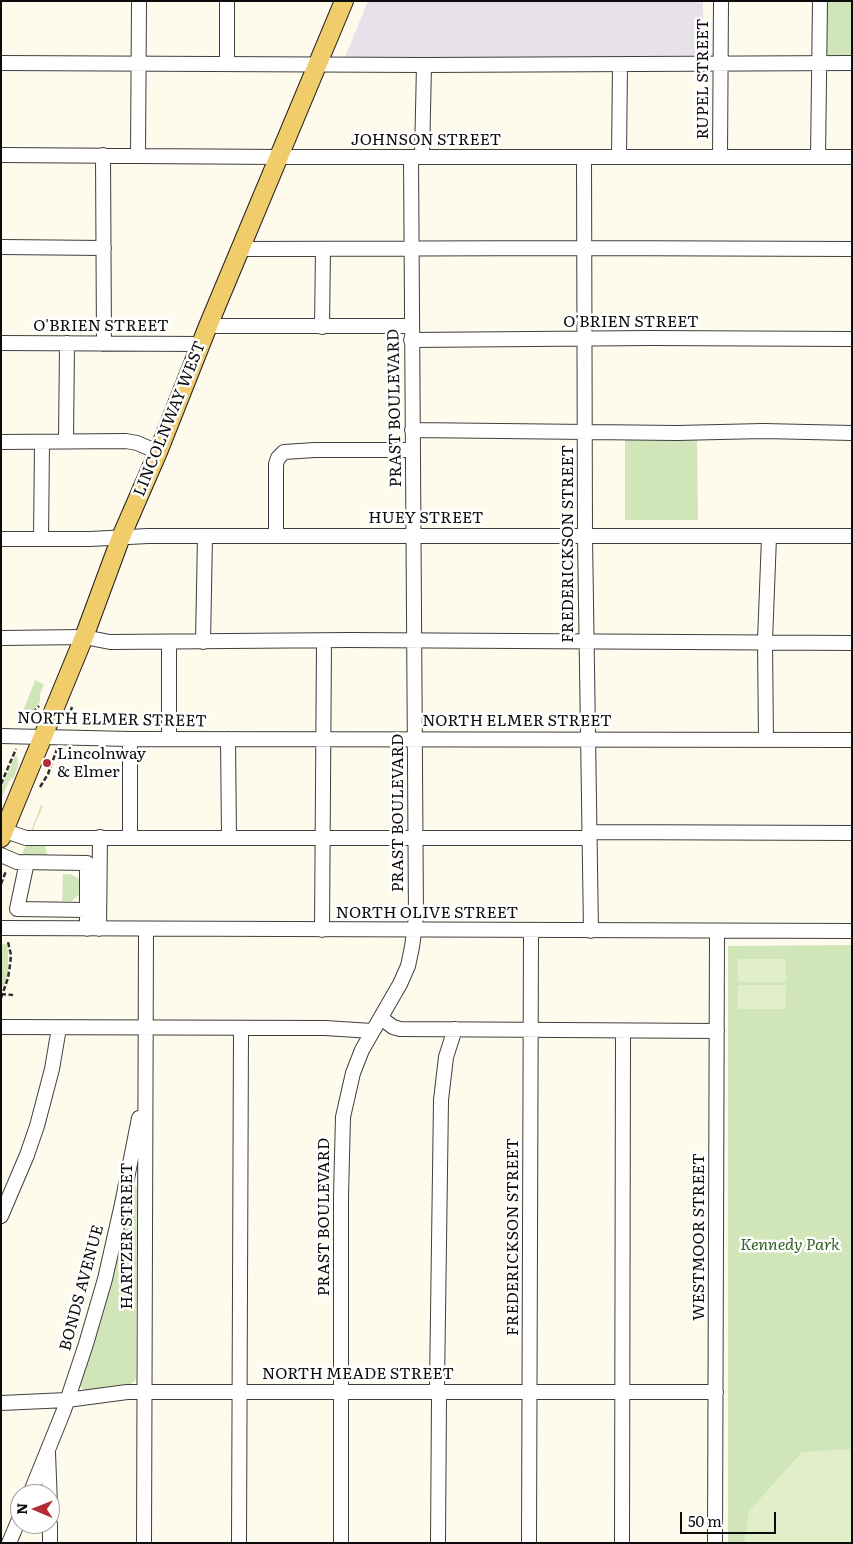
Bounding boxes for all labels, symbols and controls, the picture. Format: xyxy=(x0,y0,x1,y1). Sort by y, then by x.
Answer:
street label: RUPEL STREET xyxy=(693,18,713,140)
street label: JOHNSON STREET xyxy=(351,130,501,150)
street label: O'BRIEN STREET xyxy=(563,312,699,332)
street label: O'BRIEN STREET xyxy=(33,316,169,336)
street label: PRAST BOULEVARD xyxy=(384,329,406,487)
street label: LINCOLNWAY WEST xyxy=(130,339,210,499)
street label: FREDERICKSON STREET xyxy=(558,445,578,643)
street label: HUEY STREET xyxy=(368,508,484,528)
street label: NORTH ELMER STREET xyxy=(17,709,207,731)
street label: NORTH ELMER STREET xyxy=(422,711,612,731)
street label: PRAST BOULEVARD xyxy=(388,734,408,892)
place label: Lincolnway & Elmer xyxy=(57,744,146,782)
marker: Lincolnway & Elmer xyxy=(41,757,53,769)
street label: NORTH OLIVE STREET xyxy=(336,903,518,923)
street label: PRAST BOULEVARD xyxy=(314,1138,334,1296)
street label: FREDERICKSON STREET xyxy=(503,1138,523,1336)
street label: WESTMOOR STREET xyxy=(689,1153,709,1321)
street label: HARTZER STREET xyxy=(117,1162,137,1310)
street label: BONDS AVENUE xyxy=(56,1223,108,1353)
park label: Kennedy Park xyxy=(740,1235,840,1255)
street label: NORTH MEADE STREET xyxy=(262,1364,454,1384)
north arrow xyxy=(10,1484,60,1534)
scale bar xyxy=(683,1502,779,1534)
text: N xyxy=(11,1503,31,1515)
text: 50 m xyxy=(688,1509,722,1532)

